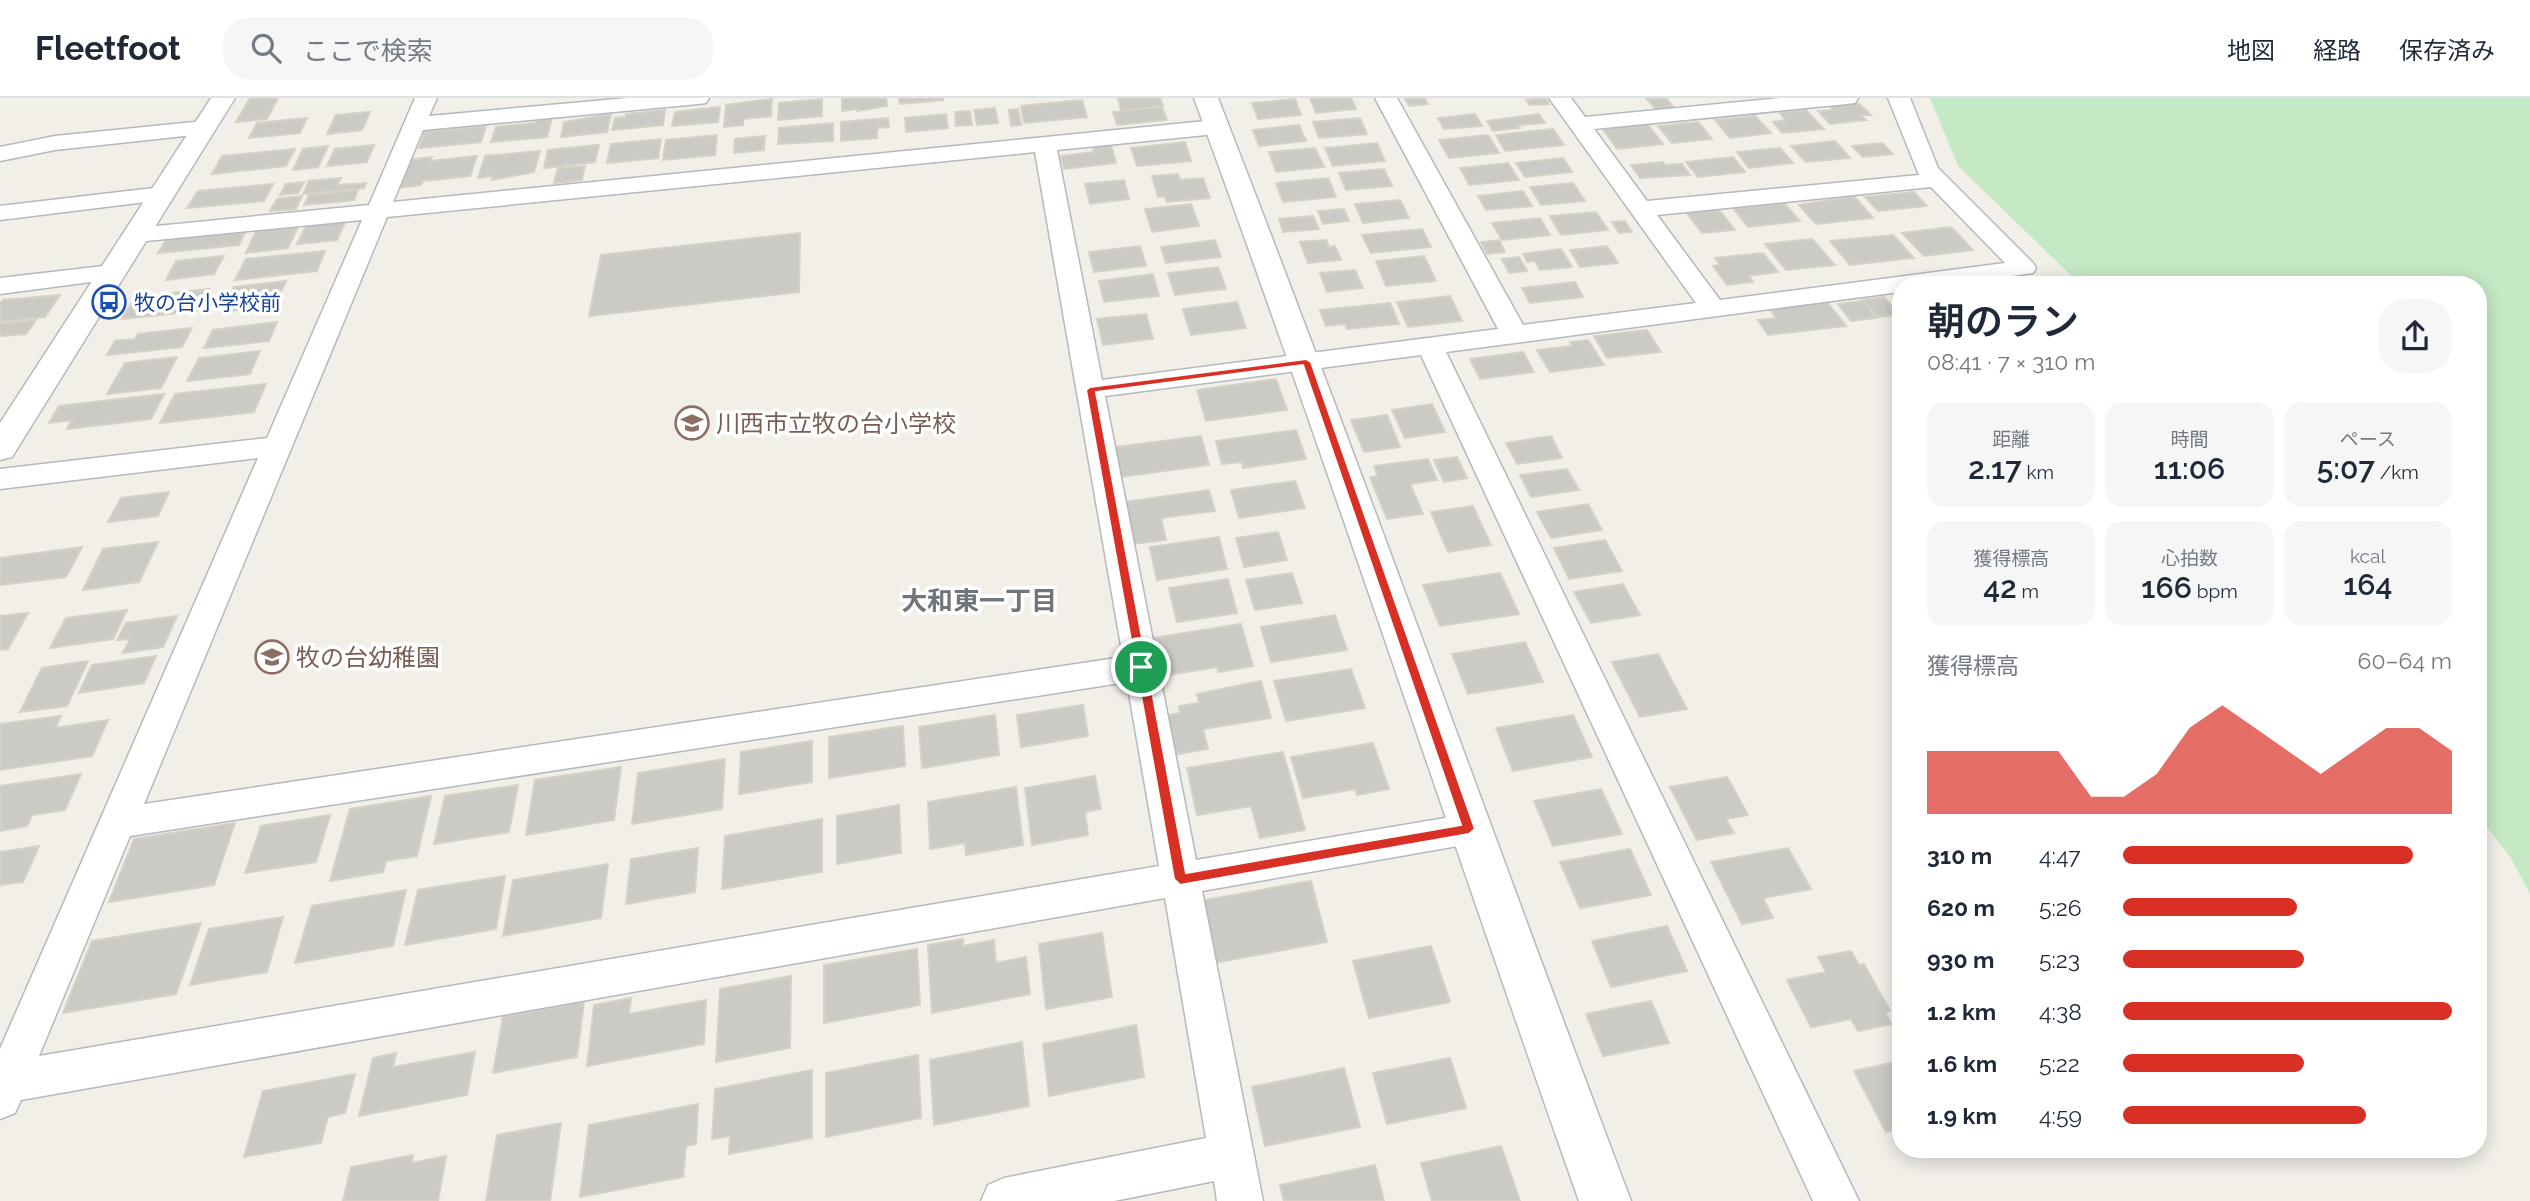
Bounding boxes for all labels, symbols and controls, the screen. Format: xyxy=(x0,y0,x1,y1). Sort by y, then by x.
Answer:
search box xyxy=(223,17,713,80)
text: Fleetfoot xyxy=(35,29,181,68)
icon: search xyxy=(247,29,285,67)
text: ここで検索 xyxy=(303,36,433,66)
text: 地図 xyxy=(2227,36,2275,65)
text: 経路 xyxy=(2313,36,2361,65)
text: 保存済み xyxy=(2399,36,2495,65)
bus stop icon: 牧の台小学校前 xyxy=(90,283,128,321)
place label: 牧の台小学校前 xyxy=(134,290,281,315)
text: 朝のラン xyxy=(1927,299,2079,344)
button: share xyxy=(2378,299,2452,373)
text: 08:41 · 7 × 310 m xyxy=(1927,348,2095,375)
school or university icon: 川西市立牧の台小学校 xyxy=(673,404,711,442)
place label: 川西市立牧の台小学校 xyxy=(716,409,956,438)
text: 距離 xyxy=(1992,428,2030,450)
text: 時間 xyxy=(2170,428,2209,450)
text: ペース xyxy=(2340,428,2396,450)
text: 2.17 xyxy=(1968,451,2022,486)
text: 11:06 xyxy=(2154,451,2225,486)
text: 5:07 xyxy=(2317,451,2375,486)
text: km xyxy=(2022,461,2054,483)
text: /km xyxy=(2375,461,2419,483)
text: kcal xyxy=(2350,545,2386,567)
text: 獲得標高 xyxy=(1973,547,2049,569)
text: 心拍数 xyxy=(2161,547,2218,569)
text: 164 xyxy=(2343,567,2392,602)
text: 42 xyxy=(1983,570,2017,605)
text: 166 xyxy=(2141,570,2192,605)
text: m xyxy=(2017,580,2039,602)
text: bpm xyxy=(2192,580,2238,602)
district label: 大和東一丁目 xyxy=(901,586,1057,616)
pin xyxy=(1111,637,1171,697)
school or university icon: 牧の台幼稚園 xyxy=(253,638,291,676)
place label: 牧の台幼稚園 xyxy=(296,643,440,672)
text: 60–64 m xyxy=(2358,647,2452,674)
icon: arrive xyxy=(1122,648,1160,686)
text: 獲得標高 xyxy=(1927,652,2019,679)
text: 310 m xyxy=(1927,842,1992,869)
text: 4:47 xyxy=(2039,842,2081,869)
text: 620 m xyxy=(1927,894,1995,921)
text: 5:26 xyxy=(2039,894,2082,921)
text: 930 m xyxy=(1927,946,1994,973)
text: 5:23 xyxy=(2039,946,2080,973)
text: 1.2 km xyxy=(1927,998,1996,1025)
text: 4:38 xyxy=(2039,998,2082,1025)
text: 1.6 km xyxy=(1927,1050,1997,1077)
text: 5:22 xyxy=(2039,1050,2080,1077)
text: 1.9 km xyxy=(1927,1102,1997,1129)
text: 4:59 xyxy=(2039,1102,2082,1129)

